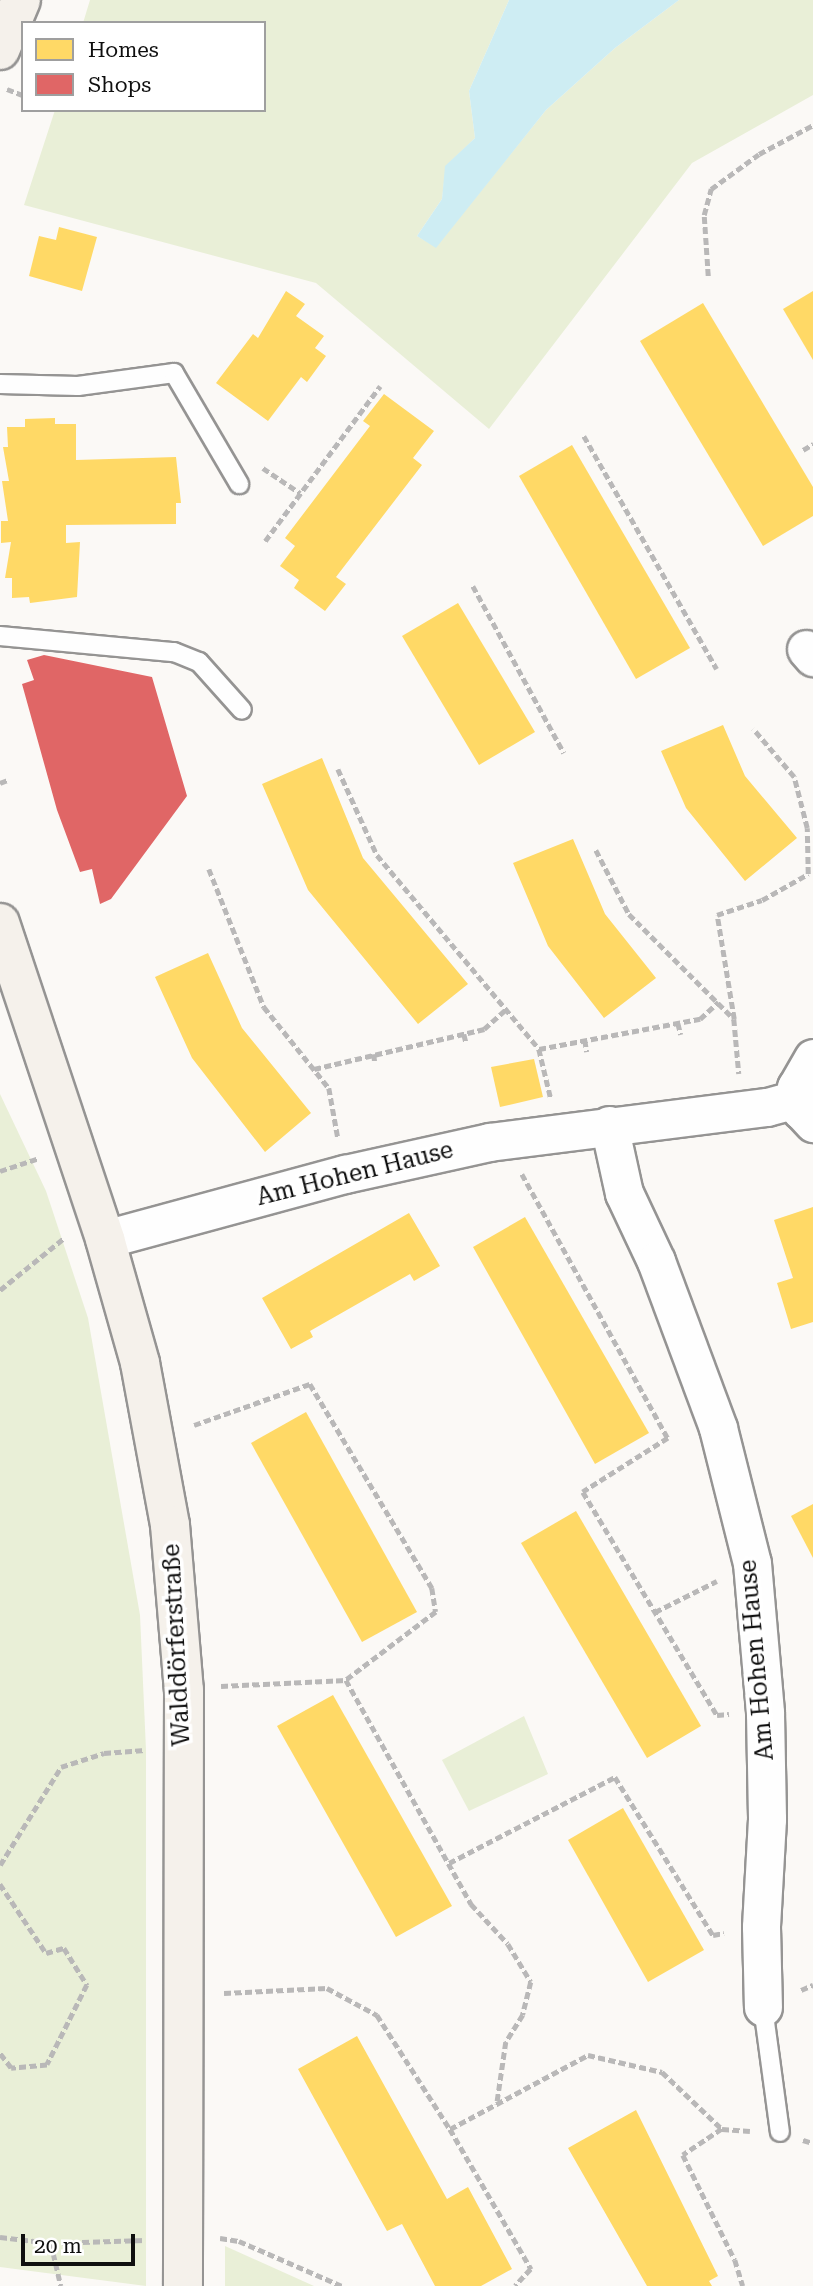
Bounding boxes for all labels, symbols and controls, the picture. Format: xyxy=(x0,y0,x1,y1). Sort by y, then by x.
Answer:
legend xyxy=(21,21,266,112)
text: Homes xyxy=(88,38,159,62)
text: Shops xyxy=(88,73,151,97)
street label: Am Hohen Hause xyxy=(254,1136,456,1212)
street label: Walddörferstraße xyxy=(157,1543,197,1747)
street label: Am Hohen Hause xyxy=(734,1558,780,1762)
scale bar xyxy=(24,2220,138,2264)
text: 20 m xyxy=(34,2234,82,2258)

